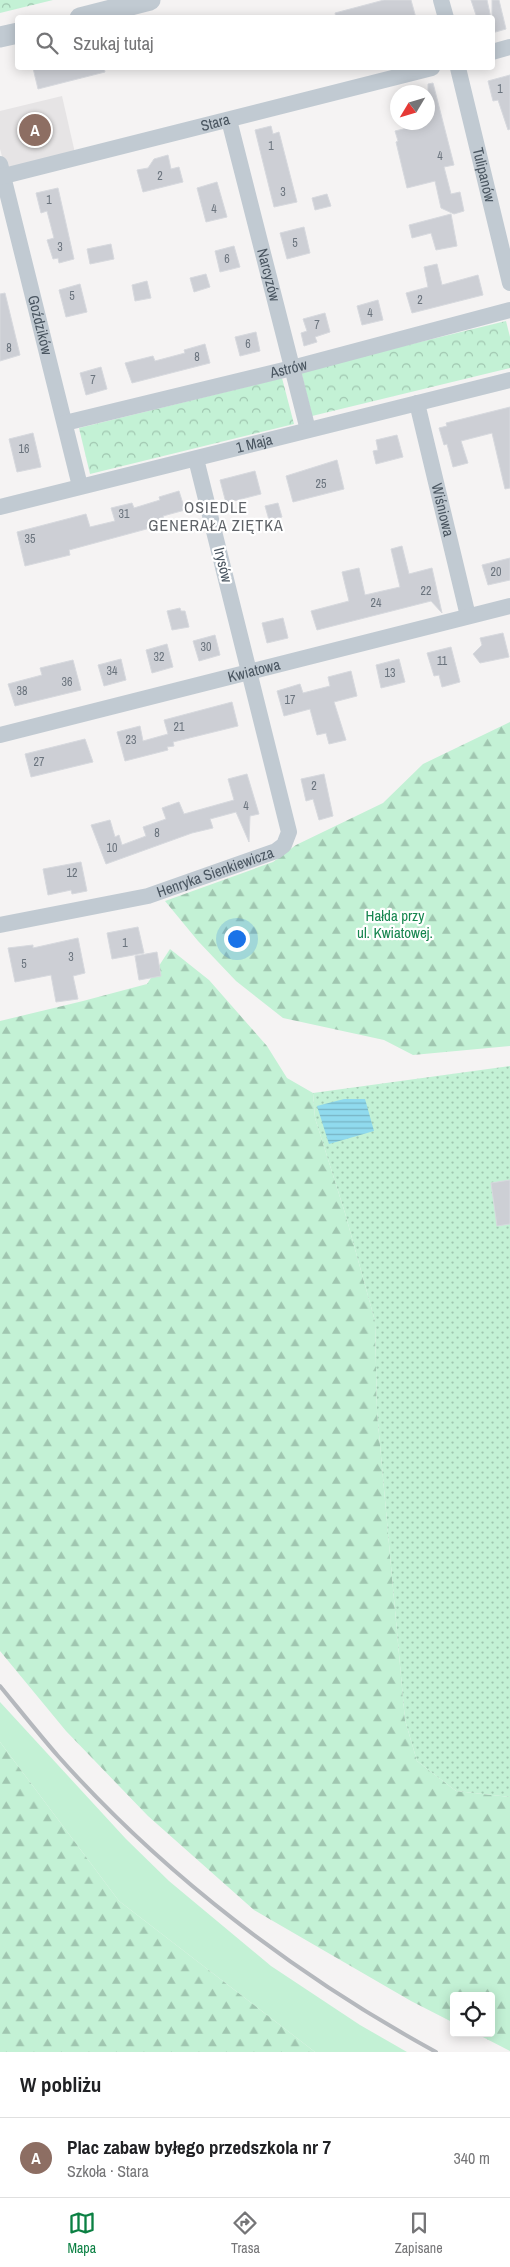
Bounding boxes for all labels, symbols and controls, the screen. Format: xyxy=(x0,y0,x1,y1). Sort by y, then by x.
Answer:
search box xyxy=(15,15,495,70)
icon: search xyxy=(33,29,61,57)
text: Szukaj tutaj xyxy=(73,30,154,56)
house number: 1 xyxy=(497,81,503,97)
north arrow xyxy=(390,85,435,130)
street label: Stara xyxy=(198,108,232,136)
pin: A xyxy=(19,111,51,149)
house number: 1 xyxy=(268,138,274,154)
street label: Tulipanów xyxy=(468,145,501,204)
house number: 4 xyxy=(437,148,443,164)
house number: 2 xyxy=(157,168,163,184)
house number: 3 xyxy=(280,184,286,200)
house number: 1 xyxy=(46,192,52,208)
house number: 4 xyxy=(211,201,217,217)
house number: 5 xyxy=(292,235,298,251)
house number: 3 xyxy=(57,239,63,255)
street label: Narcyzów xyxy=(252,246,286,304)
house number: 6 xyxy=(224,251,230,267)
house number: 5 xyxy=(69,288,75,304)
house number: 2 xyxy=(417,292,423,308)
street label: Goździków xyxy=(23,293,58,357)
house number: 4 xyxy=(367,305,373,321)
house number: 7 xyxy=(314,317,320,333)
house number: 6 xyxy=(245,336,251,352)
house number: 8 xyxy=(6,340,12,356)
house number: 8 xyxy=(194,349,200,365)
street label: Astrów xyxy=(267,353,309,383)
house number: 7 xyxy=(90,372,96,388)
street label: 1 Maja xyxy=(234,429,275,458)
house number: 16 xyxy=(19,441,29,457)
house number: 25 xyxy=(316,476,327,492)
street label: Wiśniowa xyxy=(427,481,460,539)
district label: OSIEDLE GENERAŁA ZIĘTKA xyxy=(148,496,284,536)
house number: 31 xyxy=(119,506,130,522)
house number: 35 xyxy=(25,531,36,547)
street label: Irysów xyxy=(209,545,238,585)
house number: 20 xyxy=(491,564,501,580)
house number: 22 xyxy=(421,583,431,599)
house number: 24 xyxy=(371,595,382,611)
house number: 30 xyxy=(201,639,211,655)
house number: 32 xyxy=(154,649,164,665)
house number: 11 xyxy=(437,653,448,669)
street label: Kwiatowa xyxy=(225,654,282,687)
house number: 34 xyxy=(107,663,118,679)
house number: 13 xyxy=(385,665,395,681)
house number: 36 xyxy=(62,674,72,690)
house number: 38 xyxy=(17,683,27,699)
house number: 17 xyxy=(285,692,296,708)
house number: 21 xyxy=(174,719,185,735)
house number: 23 xyxy=(126,732,136,748)
house number: 27 xyxy=(34,754,45,770)
house number: 2 xyxy=(311,778,317,794)
house number: 4 xyxy=(243,798,249,814)
house number: 8 xyxy=(154,825,160,841)
house number: 10 xyxy=(107,840,117,856)
street label: Henryka Sienkiewicza xyxy=(154,842,276,902)
house number: 12 xyxy=(67,865,77,881)
park label: Hałda przy ul. Kwiatowej. xyxy=(357,905,433,943)
your location xyxy=(224,926,250,952)
house number: 1 xyxy=(122,935,128,951)
house number: 3 xyxy=(68,949,74,965)
house number: 5 xyxy=(21,956,27,972)
map controls xyxy=(450,1992,495,2037)
button: locate xyxy=(450,1992,495,2037)
text: W pobliżu xyxy=(20,2070,101,2099)
text: Plac zabaw byłego przedszkola nr 7 xyxy=(67,2134,331,2160)
text: A xyxy=(31,2147,41,2169)
text: 340 m xyxy=(454,2147,490,2169)
text: Szkoła · Stara xyxy=(67,2160,149,2182)
tab: Mapa xyxy=(67,2209,96,2257)
tab: Trasa xyxy=(231,2209,260,2257)
tab: Zapisane xyxy=(395,2209,443,2257)

